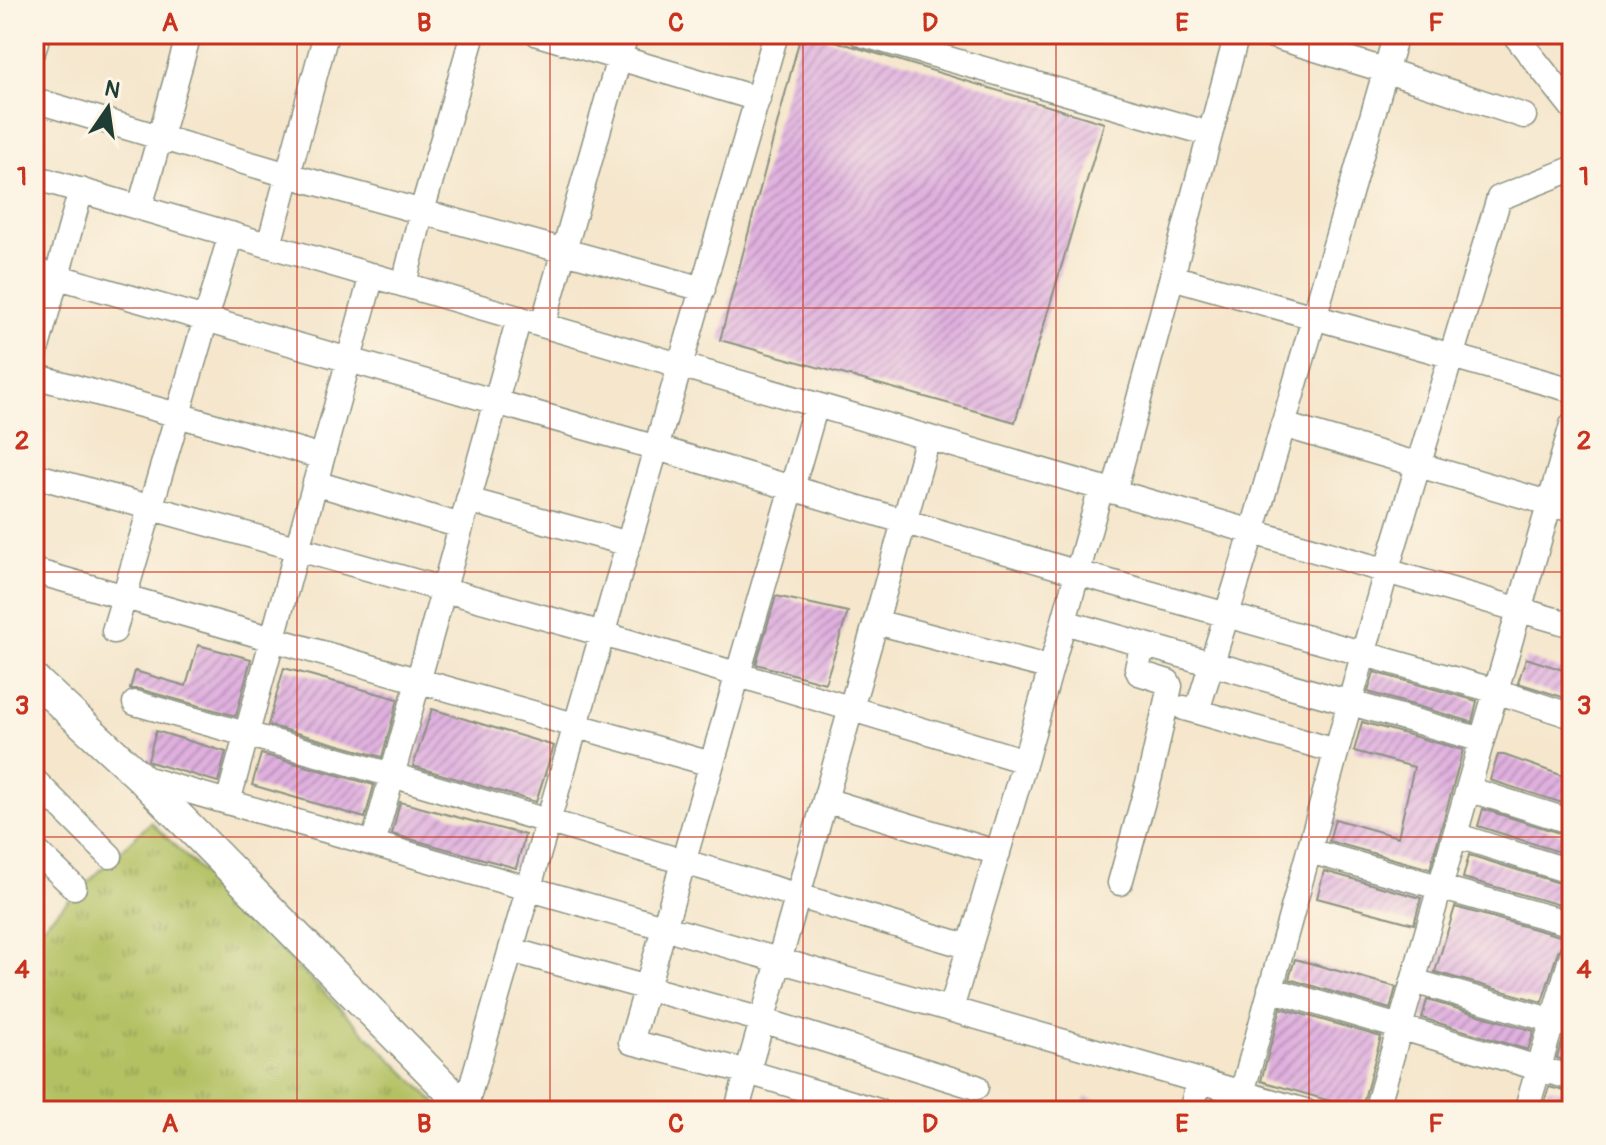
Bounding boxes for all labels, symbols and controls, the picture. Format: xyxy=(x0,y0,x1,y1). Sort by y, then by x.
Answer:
text: A xyxy=(162,7,179,39)
text: B xyxy=(417,7,431,39)
text: C xyxy=(668,7,684,39)
text: D xyxy=(922,7,938,39)
text: E xyxy=(1175,7,1189,39)
text: F xyxy=(1428,7,1444,39)
north arrow xyxy=(68,68,148,148)
text: N xyxy=(102,74,123,105)
text: 1 xyxy=(17,161,27,193)
text: 1 xyxy=(1579,161,1589,193)
text: 2 xyxy=(15,425,29,457)
text: 2 xyxy=(1577,425,1591,457)
text: 3 xyxy=(15,690,29,722)
text: 3 xyxy=(1577,690,1591,722)
text: 4 xyxy=(14,954,30,986)
text: 4 xyxy=(1576,954,1592,986)
text: A xyxy=(162,1108,179,1140)
text: B xyxy=(417,1108,431,1140)
text: C xyxy=(668,1108,684,1140)
text: D xyxy=(922,1108,938,1140)
text: E xyxy=(1175,1108,1189,1140)
text: F xyxy=(1428,1108,1444,1140)

